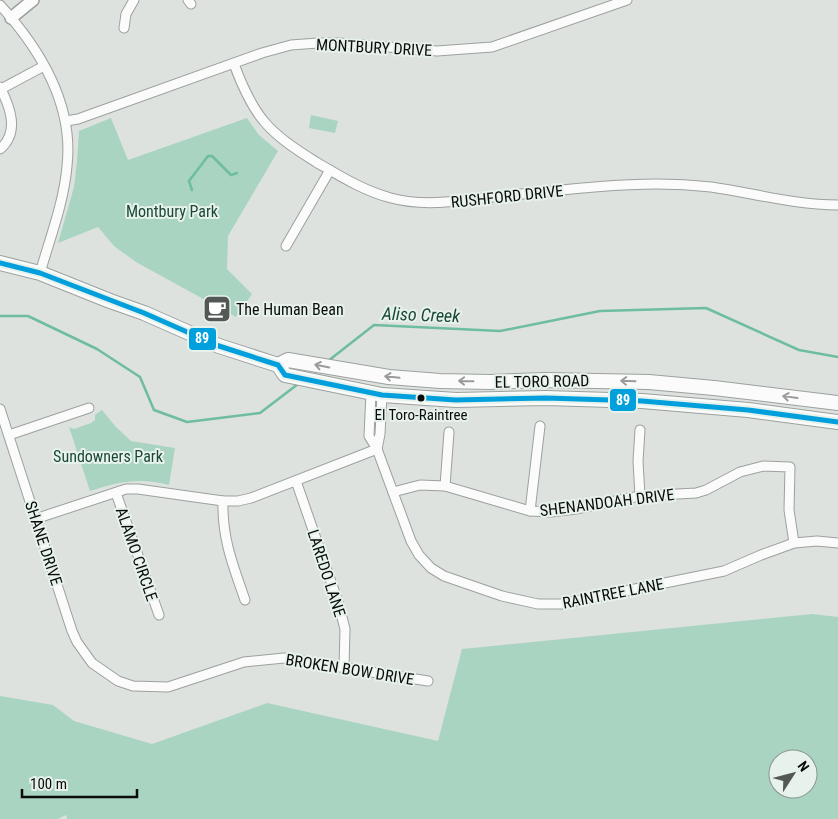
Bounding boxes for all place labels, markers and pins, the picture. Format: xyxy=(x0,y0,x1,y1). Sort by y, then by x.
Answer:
cafe icon: The Human Bean xyxy=(202,294,232,324)
place label: The Human Bean xyxy=(236,300,344,319)
marker: El Toro-Raintree xyxy=(416,393,426,403)
place label: El Toro-Raintree xyxy=(374,406,468,424)

